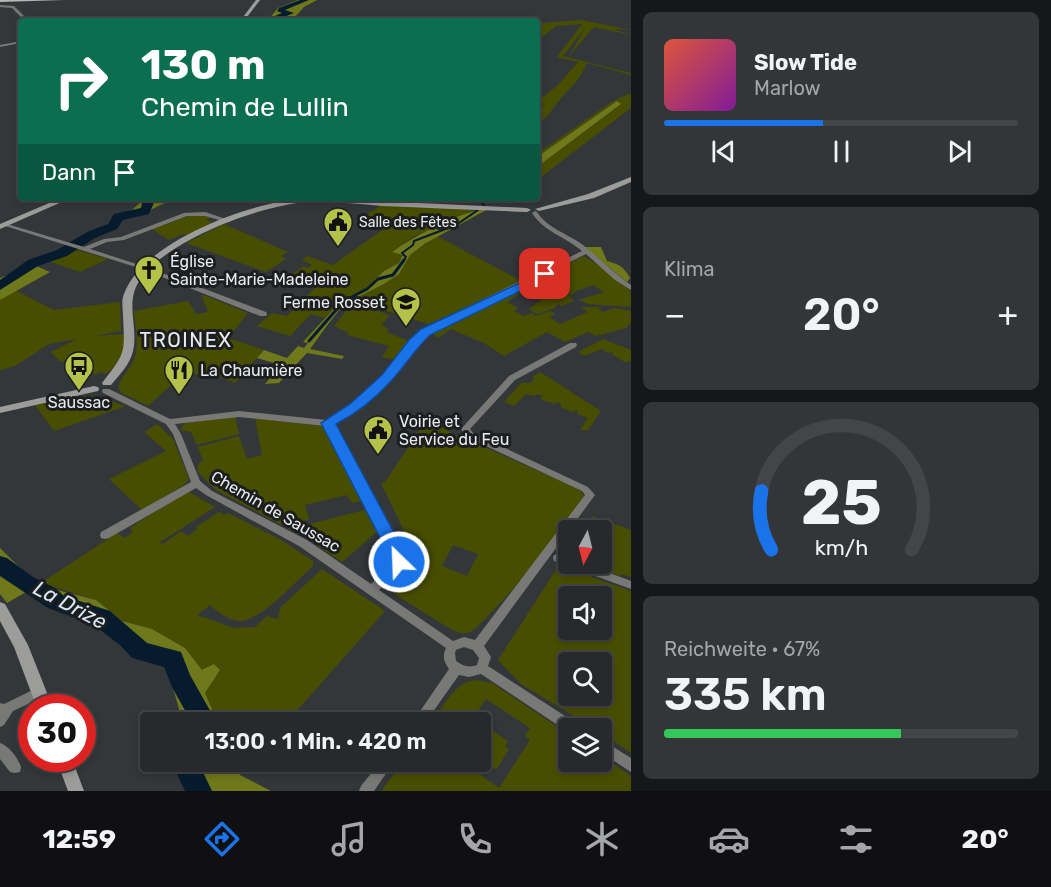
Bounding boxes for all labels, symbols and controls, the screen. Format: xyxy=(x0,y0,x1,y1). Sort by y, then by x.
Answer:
text: 130 m xyxy=(141,40,266,90)
icon: right xyxy=(42,42,120,120)
text: Slow Tide xyxy=(754,49,857,76)
text: Marlow xyxy=(754,76,821,100)
text: Chemin de Lullin xyxy=(141,91,349,123)
icon: previous xyxy=(707,135,740,168)
icon: pause xyxy=(825,135,858,168)
icon: next xyxy=(943,135,976,168)
icon: arrive xyxy=(108,156,141,189)
text: Dann xyxy=(42,159,96,186)
public building icon: Salle des Fêtes xyxy=(322,206,354,248)
place label: Salle des Fêtes xyxy=(359,214,457,231)
pin xyxy=(519,248,570,299)
place label: Église Sainte-Marie-Madeleine xyxy=(170,252,349,289)
church icon: Église Sainte-Marie-Madeleine xyxy=(133,254,165,296)
icon: arrive xyxy=(528,257,561,290)
text: Klima xyxy=(664,257,715,281)
school or university icon: Ferme Rosset xyxy=(390,286,422,328)
text: 20° xyxy=(803,288,880,341)
place label: Ferme Rosset xyxy=(283,293,385,312)
text: − xyxy=(664,295,685,334)
text: + xyxy=(997,295,1018,334)
district label: TROINEX xyxy=(140,328,232,352)
bus stop icon: Saussac xyxy=(63,350,95,392)
restaurant icon: La Chaumière xyxy=(163,354,195,396)
place label: La Chaumière xyxy=(200,361,303,380)
place label: Saussac xyxy=(48,393,110,412)
place label: Voirie et Service du Feu xyxy=(399,412,509,449)
public building icon: Voirie et Service du Feu xyxy=(362,414,394,456)
text: 25 xyxy=(801,466,881,540)
street label: Chemin de Saussac xyxy=(208,467,344,556)
north arrow xyxy=(558,520,612,574)
map controls xyxy=(558,520,612,772)
position arrow xyxy=(367,530,431,594)
text: km/h xyxy=(814,535,868,560)
water label: La Drize xyxy=(29,575,111,634)
button: sound xyxy=(558,586,612,640)
text: Reichweite · 67% xyxy=(664,637,820,661)
button: search xyxy=(558,652,612,706)
text: 335 km xyxy=(664,668,827,721)
speed limit sign: 30 xyxy=(18,694,96,772)
button: layers xyxy=(558,718,612,772)
text: 13:00 · 1 Min. · 420 m xyxy=(205,728,426,755)
icon: directions xyxy=(201,818,243,860)
icon: music xyxy=(328,818,370,860)
icon: phone xyxy=(454,818,496,860)
icon: climate xyxy=(581,818,623,860)
icon: car xyxy=(708,818,750,860)
icon: filters xyxy=(835,818,877,860)
text: 12:59 xyxy=(42,823,116,855)
text: 20° xyxy=(962,823,1009,855)

